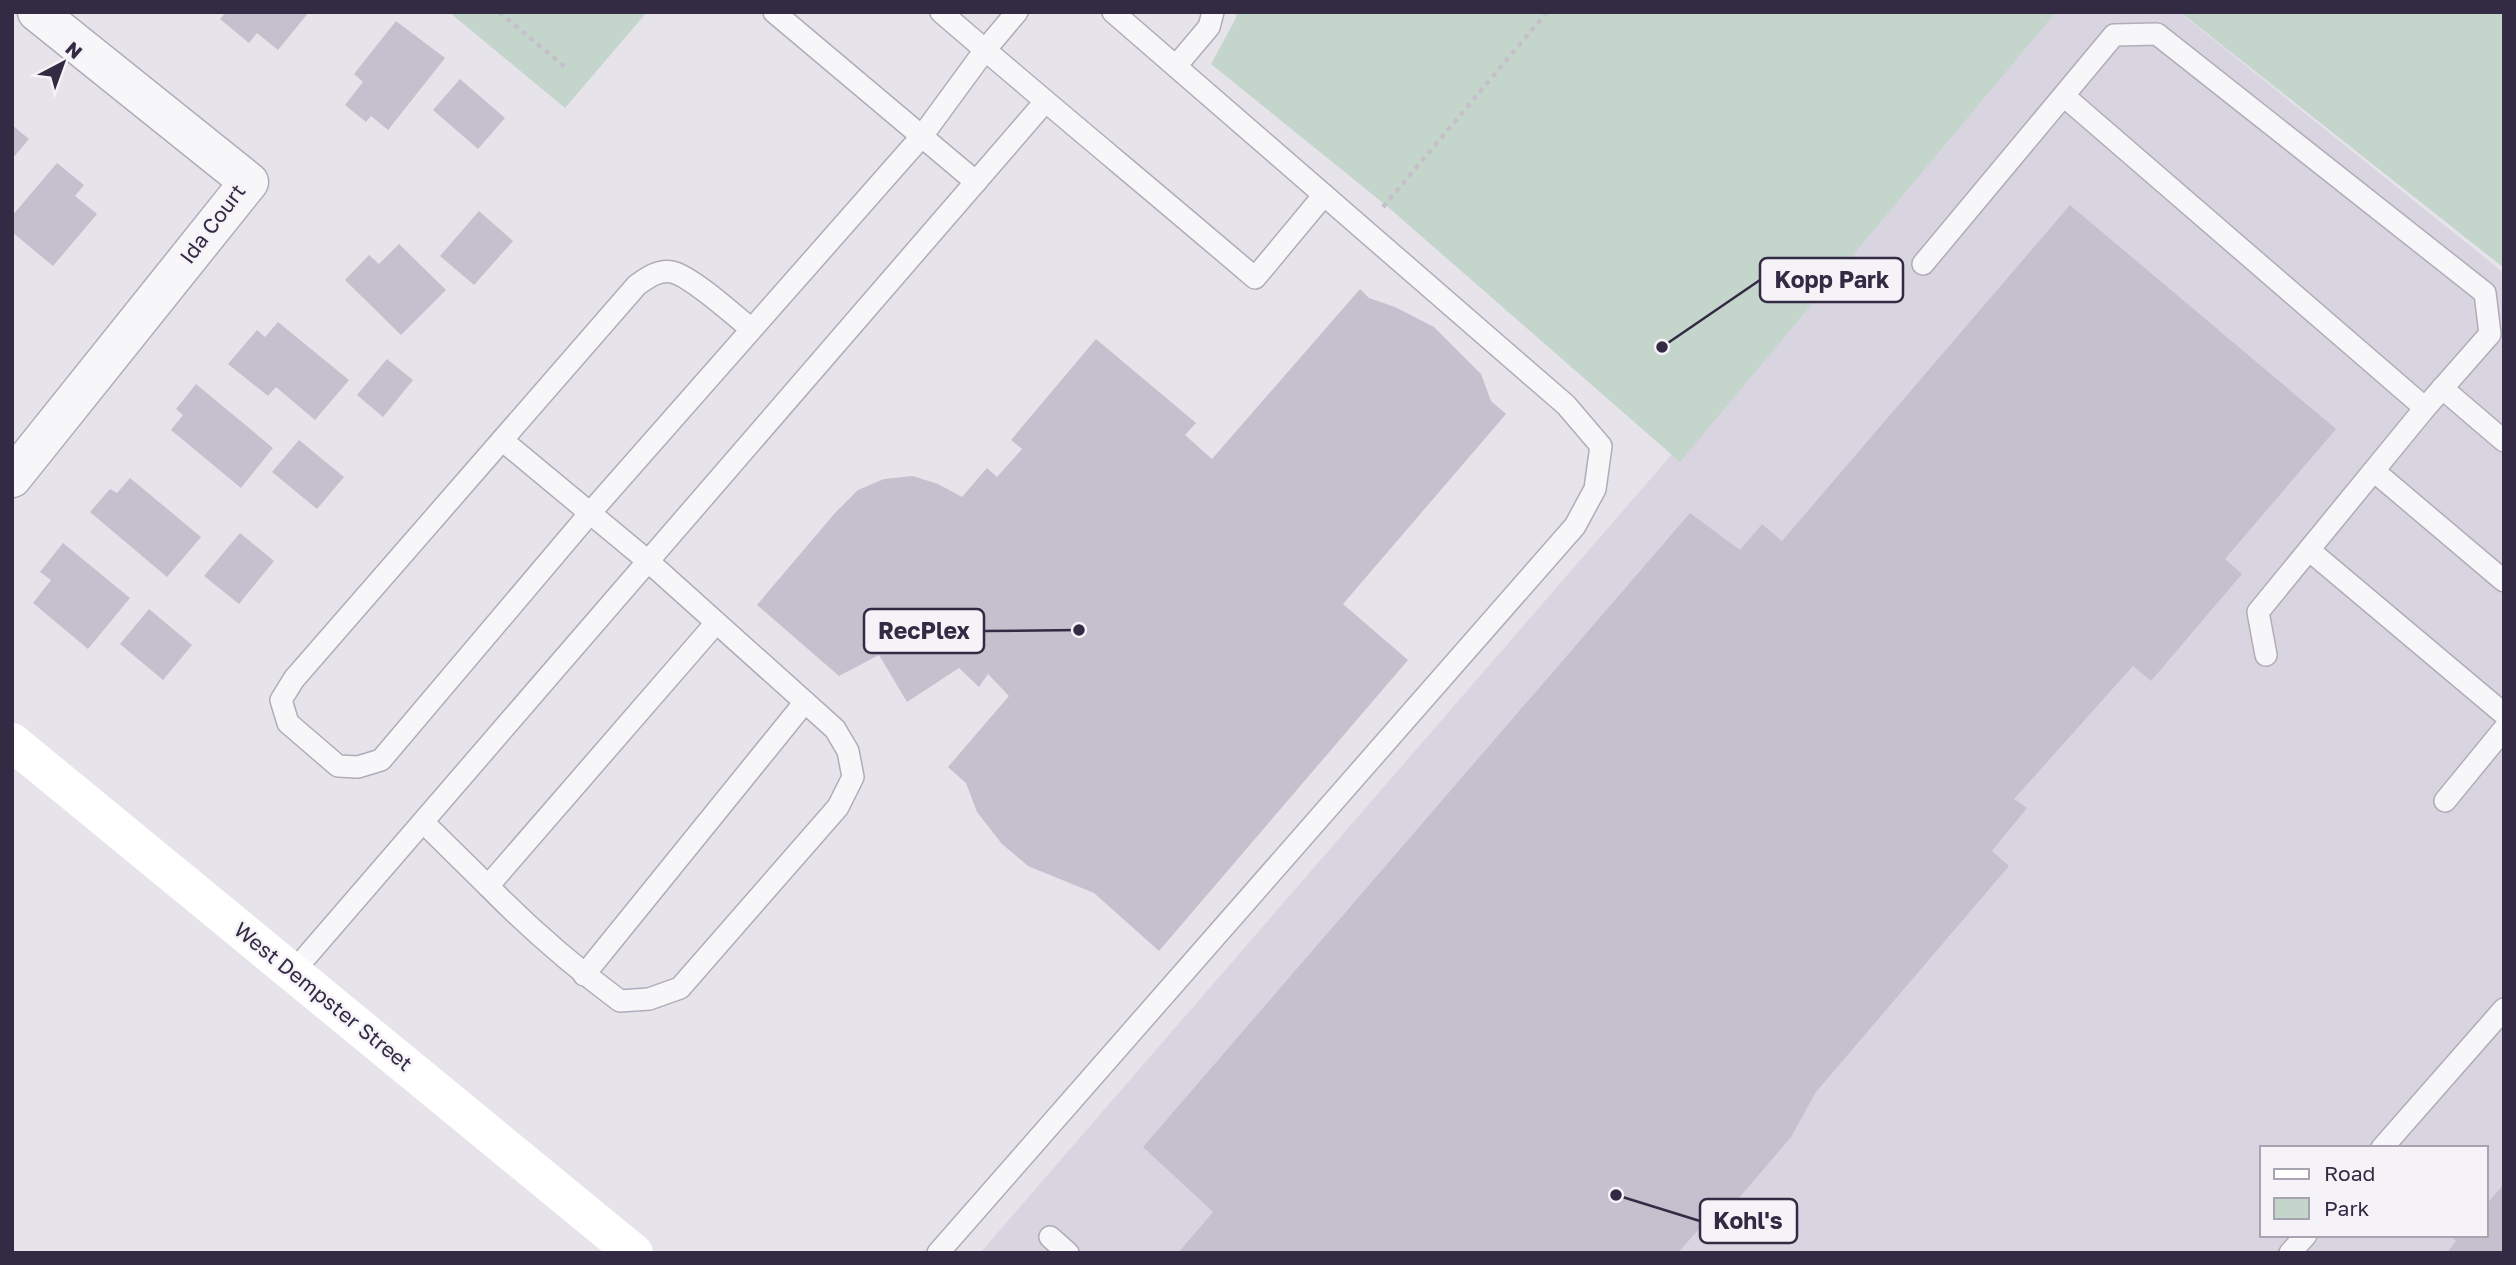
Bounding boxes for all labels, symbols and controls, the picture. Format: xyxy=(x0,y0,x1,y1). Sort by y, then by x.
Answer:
north arrow xyxy=(28,28,98,98)
text: N xyxy=(61,36,87,63)
street label: Ida Court xyxy=(174,178,251,268)
callout: Kopp Park xyxy=(1760,258,1903,302)
text: Kopp Park xyxy=(1775,265,1890,293)
callout: RecPlex xyxy=(864,609,984,653)
text: RecPlex xyxy=(878,616,971,644)
street label: West Dempster Street xyxy=(229,916,418,1076)
legend xyxy=(2260,1146,2488,1237)
text: Road xyxy=(2324,1160,2375,1186)
text: Park xyxy=(2324,1195,2370,1221)
callout: Kohl's xyxy=(1700,1199,1797,1243)
text: Kohl's xyxy=(1713,1206,1783,1234)

